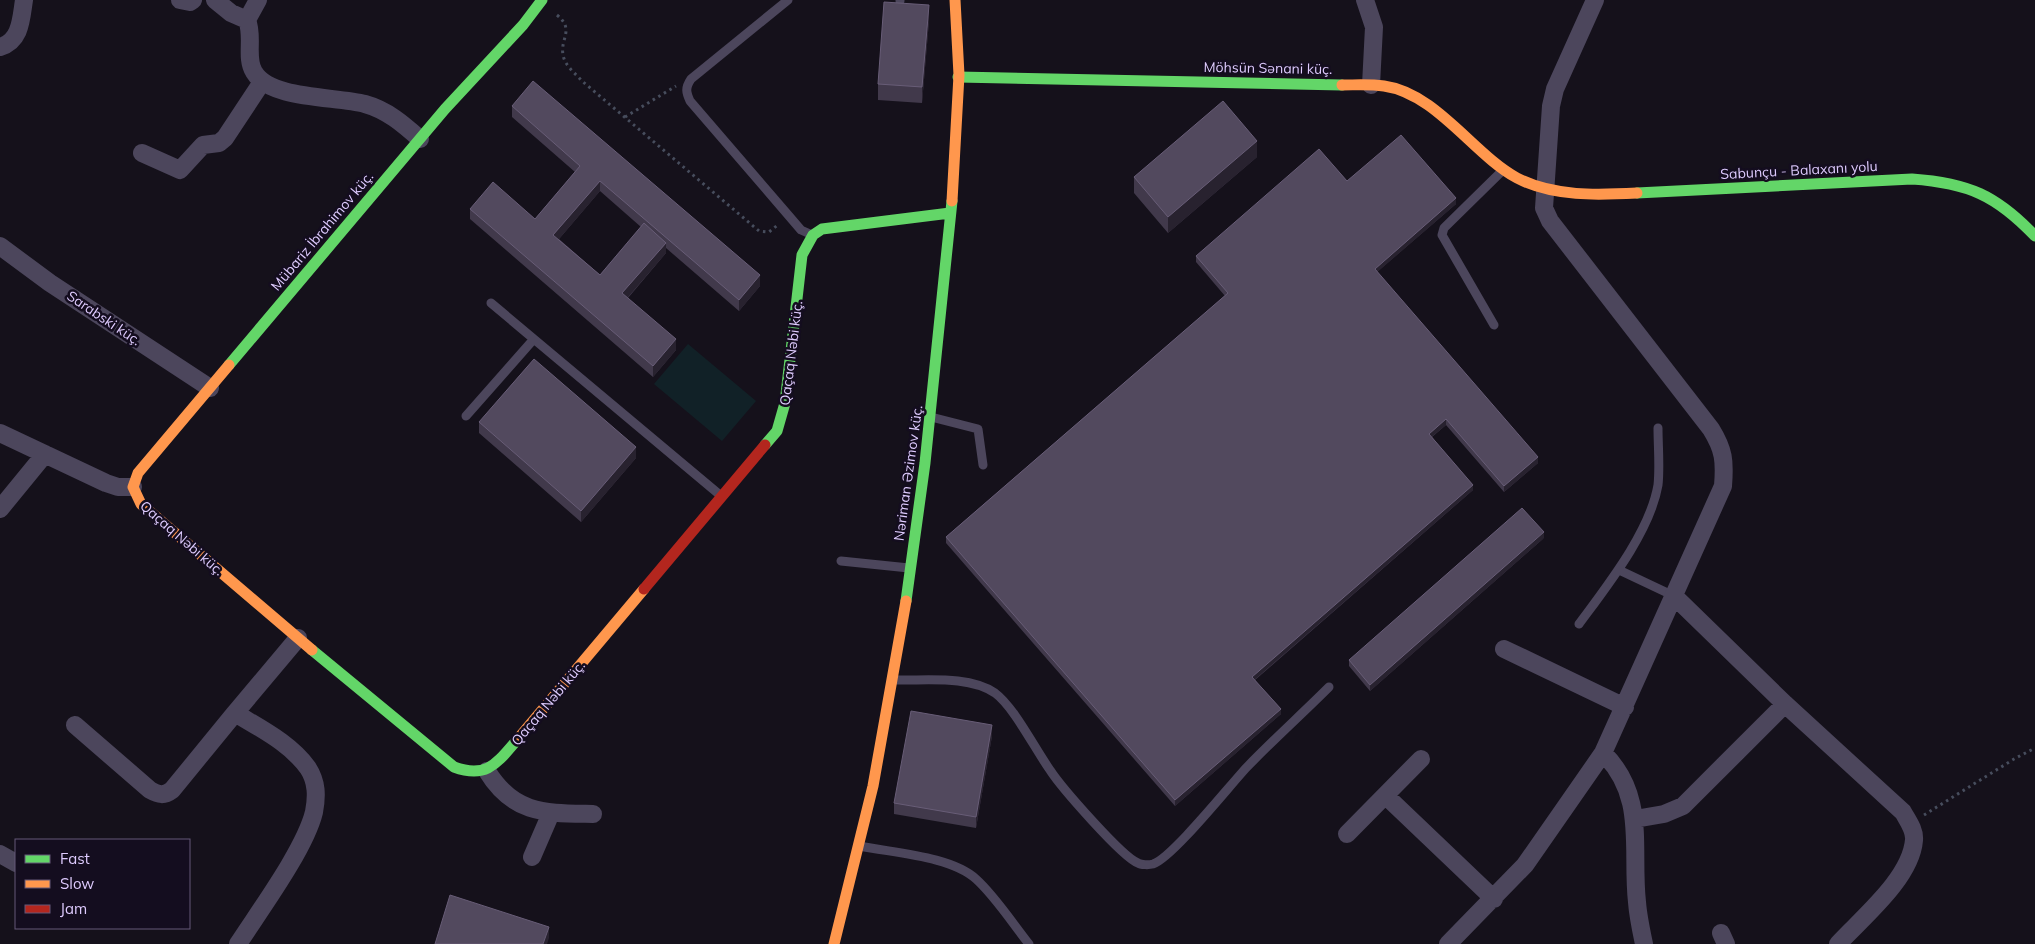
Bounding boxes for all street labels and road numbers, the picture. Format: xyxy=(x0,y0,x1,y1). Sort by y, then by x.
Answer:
street label: Möhsün Sənani küç. xyxy=(1203,58,1333,78)
street label: Sabunçu - Balaxanı yolu xyxy=(1720,157,1878,183)
street label: Mübariz İbrahimov küç. xyxy=(267,168,377,294)
street label: Sarabski küç. xyxy=(63,287,145,349)
street label: Qaçaq Nəbi küç. xyxy=(776,300,806,406)
street label: Nəriman Əzimov küç. xyxy=(890,404,926,542)
street label: Qaçaq Nəbi küç. xyxy=(136,497,228,579)
street label: Qaçaq Nəbi küç. xyxy=(507,657,589,749)

